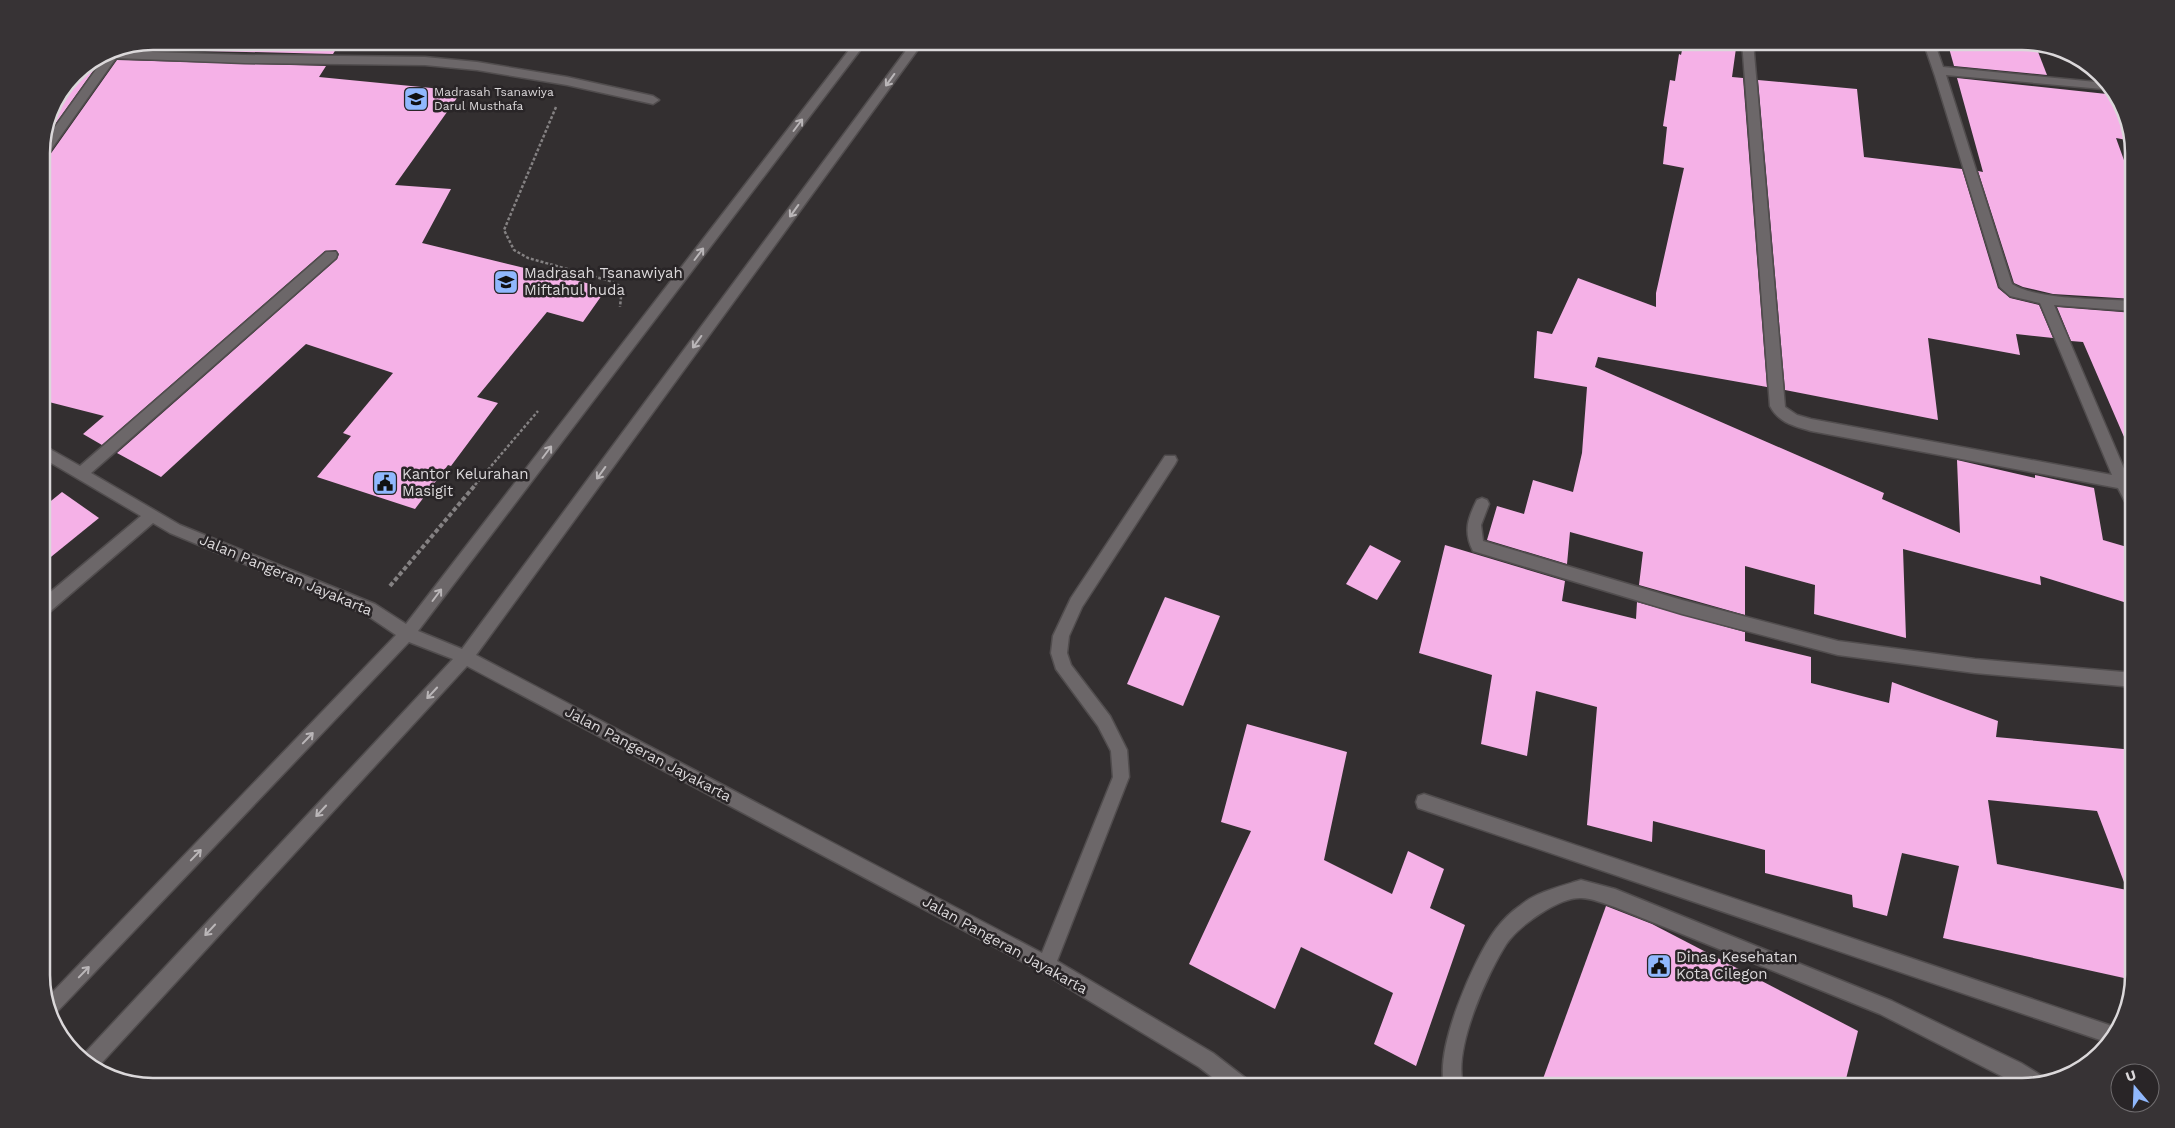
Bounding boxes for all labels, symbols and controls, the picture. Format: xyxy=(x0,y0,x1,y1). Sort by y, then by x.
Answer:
one-way arrow xyxy=(885,73,895,87)
place label: Madrasah Tsanawiya Darul Musthafa xyxy=(434,85,554,113)
school or university icon: Madrasah Tsanawiya Darul Musthafa xyxy=(403,86,429,112)
one-way arrow xyxy=(792,119,803,132)
one-way arrow xyxy=(788,204,799,217)
one-way arrow xyxy=(693,248,704,261)
place label: Madrasah Tsanawiyah Miftahul huda xyxy=(524,264,683,299)
school or university icon: Madrasah Tsanawiyah Miftahul huda xyxy=(493,269,519,295)
one-way arrow xyxy=(692,335,702,349)
one-way arrow xyxy=(541,446,552,459)
place label: Kantor Kelurahan Masigit xyxy=(402,465,529,500)
one-way arrow xyxy=(596,466,606,480)
public building icon: Kantor Kelurahan Masigit xyxy=(372,470,398,496)
street label: Jalan Pangeran Jayakarta xyxy=(197,530,375,620)
one-way arrow xyxy=(432,588,442,602)
one-way arrow xyxy=(426,686,438,699)
street label: Jalan Pangeran Jayakarta xyxy=(562,702,735,806)
one-way arrow xyxy=(302,731,314,744)
one-way arrow xyxy=(315,805,327,818)
one-way arrow xyxy=(190,849,202,861)
street label: Jalan Pangeran Jayakarta xyxy=(919,892,1091,998)
one-way arrow xyxy=(204,924,216,937)
place label: Dinas Kesehatan Kota Cilegon xyxy=(1676,948,1798,983)
public building icon: Dinas Kesehatan Kota Cilegon xyxy=(1646,953,1672,979)
one-way arrow xyxy=(78,966,90,979)
north arrow xyxy=(2110,1063,2160,1113)
text: U xyxy=(2123,1067,2138,1085)

